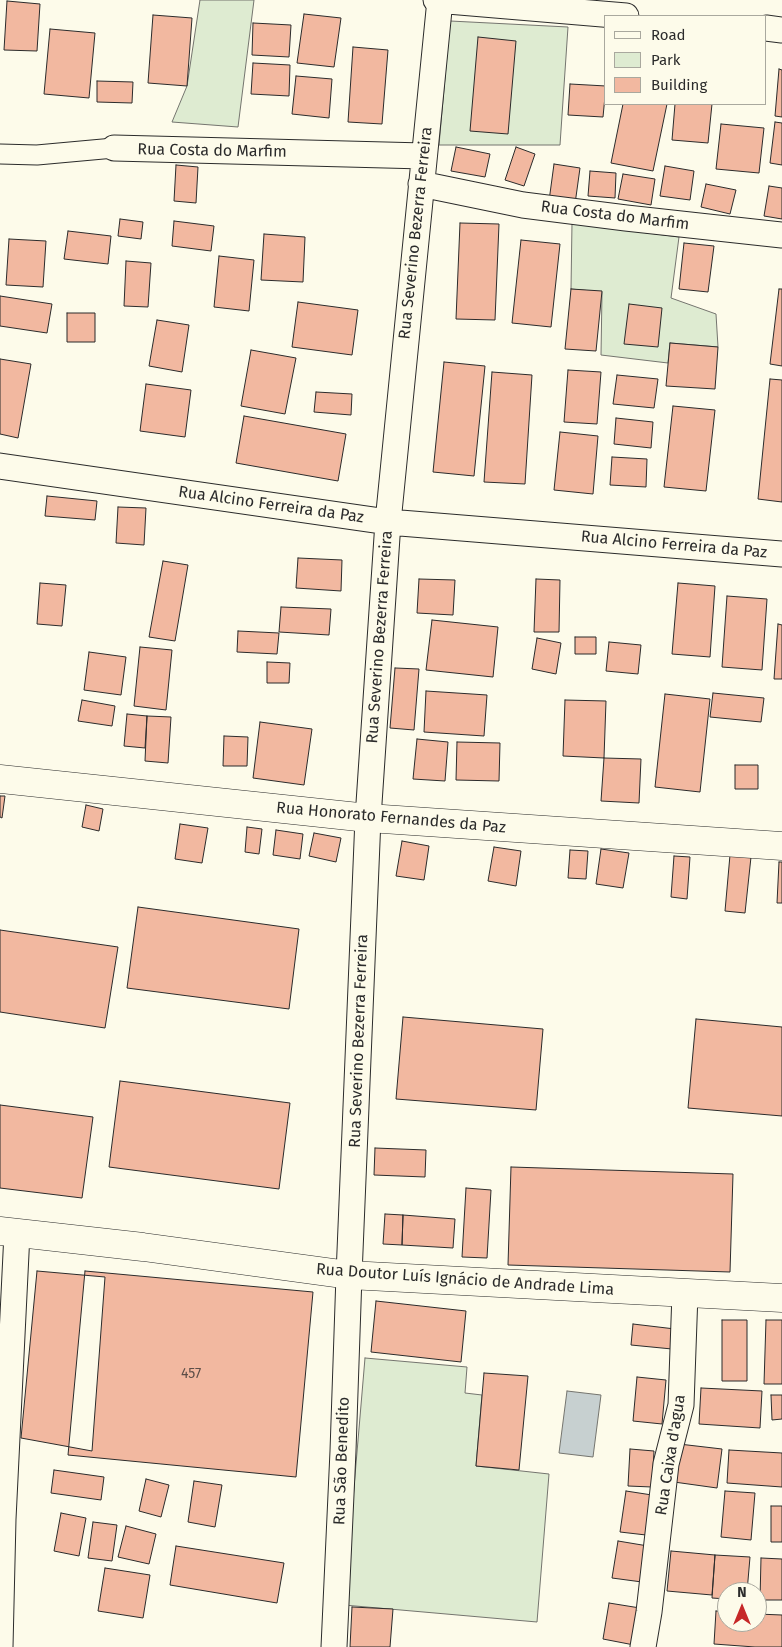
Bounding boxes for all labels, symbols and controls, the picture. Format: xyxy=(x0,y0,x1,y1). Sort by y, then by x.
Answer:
legend xyxy=(604,15,767,105)
text: Road xyxy=(651,26,686,44)
text: Park xyxy=(651,51,681,69)
text: Building xyxy=(651,76,707,94)
street label: Rua Severino Bezerra Ferreira xyxy=(395,126,437,340)
street label: Rua Costa do Marfim xyxy=(137,140,287,162)
street label: Rua Costa do Marfim xyxy=(540,197,690,235)
street label: Rua Alcino Ferreira da Paz xyxy=(177,482,365,528)
street label: Rua Alcino Ferreira da Paz xyxy=(580,527,768,563)
street label: Rua Severino Bezerra Ferreira xyxy=(363,530,397,744)
street label: Rua Honorato Fernandes da Paz xyxy=(275,798,507,838)
street label: Rua Severino Bezerra Ferreira xyxy=(346,934,372,1148)
street label: Rua Doutor Luís Ignácio de Andrade Lima xyxy=(315,1260,615,1300)
house number: 457 xyxy=(181,1366,201,1382)
street label: Rua Caixa d'agua xyxy=(652,1393,690,1517)
street label: Rua São Benedito xyxy=(330,1396,354,1526)
north arrow xyxy=(717,1582,767,1632)
text: N xyxy=(737,1584,747,1601)

